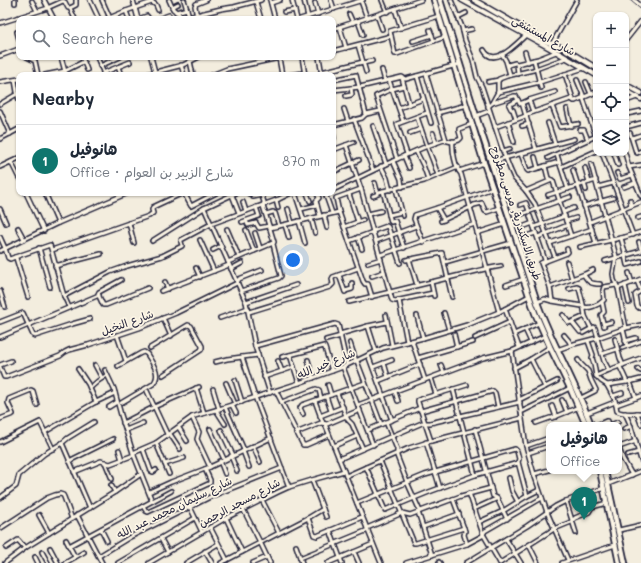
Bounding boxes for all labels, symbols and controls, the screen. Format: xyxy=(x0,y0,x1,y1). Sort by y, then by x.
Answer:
street label: شارع المستشفى xyxy=(509,11,578,60)
map controls xyxy=(593,12,629,156)
button: + xyxy=(593,12,629,48)
search box xyxy=(16,16,336,60)
icon: search xyxy=(30,27,52,49)
text: Search here xyxy=(62,28,153,48)
button: − xyxy=(593,48,629,84)
button: locate xyxy=(593,84,629,120)
text: Nearby xyxy=(32,87,94,109)
button: layers xyxy=(593,120,629,156)
text: هانوفيل xyxy=(70,139,117,159)
street label: طريق الاسكندرية, مرسى مطروح xyxy=(487,144,546,282)
text: 1 xyxy=(42,152,48,169)
text: 870 m xyxy=(282,152,320,169)
text: Office · شارع الزبير بن العوام xyxy=(70,163,234,180)
your location xyxy=(283,250,303,270)
street label: شارع النخيل xyxy=(99,306,156,340)
street label: شارع خير الله xyxy=(295,345,358,383)
popup xyxy=(546,422,622,474)
text: هانوفيل xyxy=(560,428,608,448)
text: Office xyxy=(560,452,600,469)
street label: شارع سليمان محمد عبد الله xyxy=(114,473,235,543)
street label: شارع مسجد الرحمن xyxy=(196,474,283,532)
pin: 1 xyxy=(571,487,597,520)

